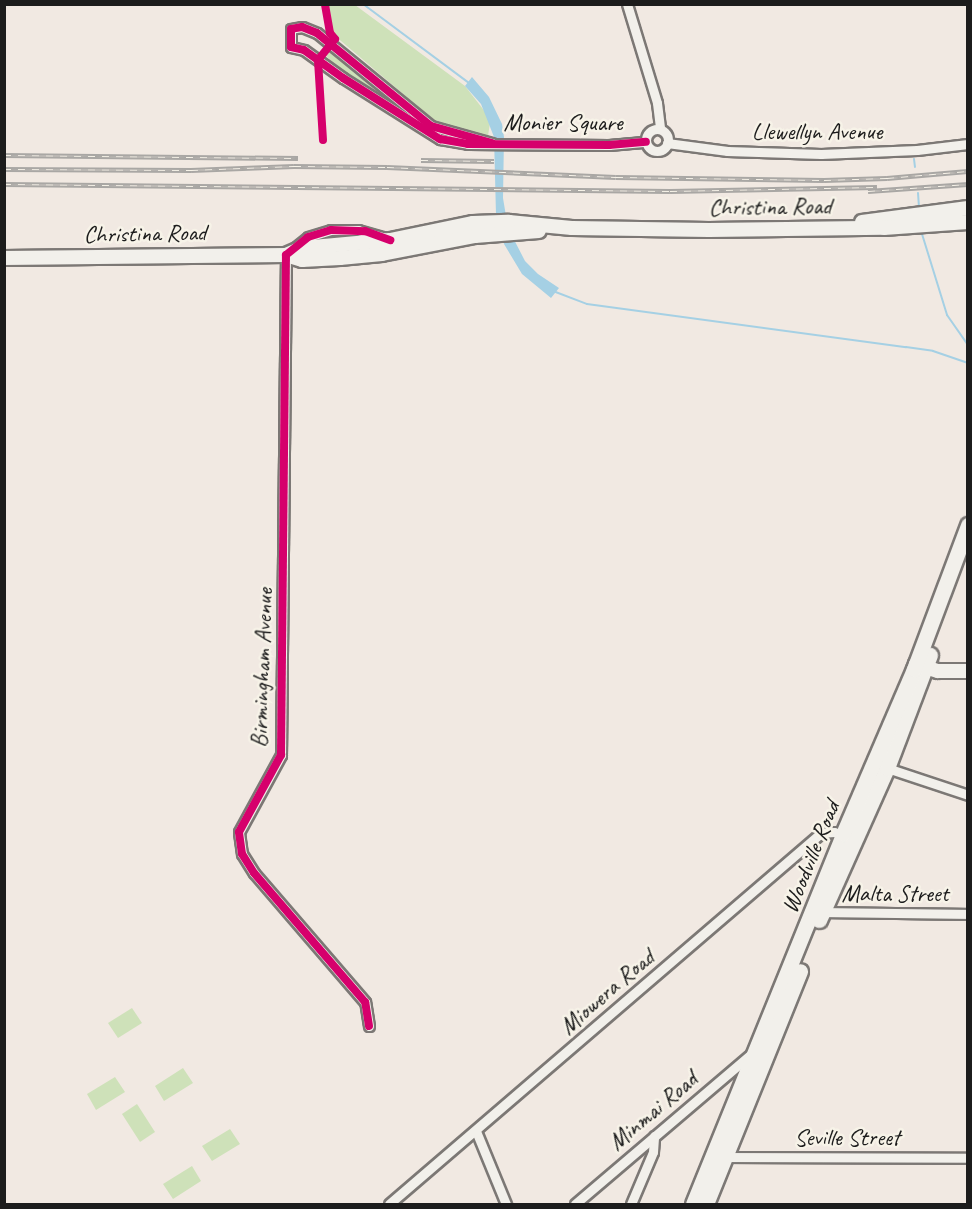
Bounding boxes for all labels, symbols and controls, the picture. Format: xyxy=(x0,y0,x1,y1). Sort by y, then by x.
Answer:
street label: Monier Square xyxy=(504,109,622,137)
street label: Llewellyn Avenue xyxy=(752,118,882,146)
street label: Christina Road xyxy=(708,192,832,222)
street label: Christina Road xyxy=(83,219,207,249)
street label: Birmingham Avenue xyxy=(245,588,279,748)
street label: Woodville Road xyxy=(776,797,846,917)
street label: Malta Street xyxy=(841,880,949,908)
street label: Miowera Road xyxy=(554,943,660,1041)
street label: Minmai Road xyxy=(603,1065,703,1157)
street label: Seville Street xyxy=(794,1124,900,1152)

